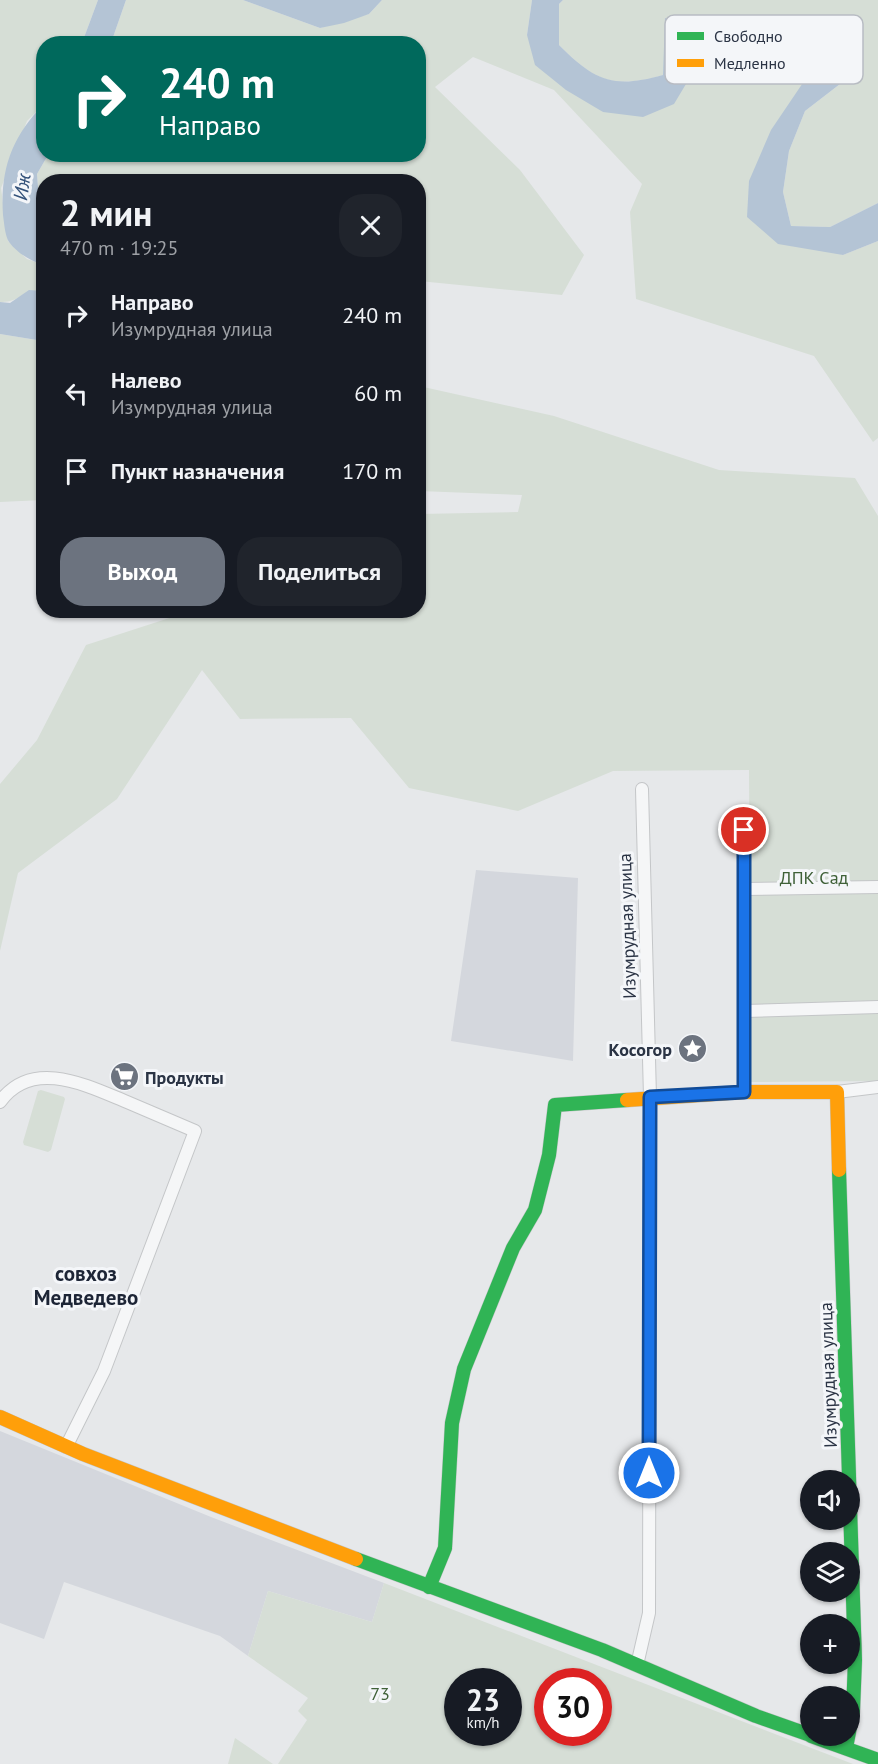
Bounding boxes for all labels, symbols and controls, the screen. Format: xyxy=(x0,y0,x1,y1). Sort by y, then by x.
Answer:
legend xyxy=(665,15,863,84)
text: Свободно xyxy=(714,26,783,46)
text: Медленно xyxy=(714,53,786,73)
text: 240 m xyxy=(159,55,275,110)
icon: right xyxy=(60,60,138,138)
text: Направо xyxy=(159,108,261,142)
water label: Иж xyxy=(7,171,37,202)
text: 2 мин xyxy=(60,189,152,236)
button: close xyxy=(339,194,402,257)
text: 470 m · 19:25 xyxy=(60,235,178,261)
text: Направо xyxy=(111,288,194,316)
icon: right xyxy=(60,299,93,332)
text: 240 m xyxy=(342,301,402,329)
text: Изумрудная улица xyxy=(111,316,273,342)
text: Налево xyxy=(111,366,182,394)
icon: left xyxy=(60,377,93,410)
text: 60 m xyxy=(354,379,402,407)
text: Изумрудная улица xyxy=(111,394,273,420)
icon: arrive xyxy=(60,455,93,488)
text: Пункт назначения xyxy=(111,457,284,485)
text: 170 m xyxy=(342,457,402,485)
button: Выход xyxy=(60,537,225,606)
button: Поделиться xyxy=(237,537,402,606)
pin xyxy=(718,804,769,855)
icon: arrive xyxy=(727,813,760,846)
street label: Изумрудная улица xyxy=(613,853,641,999)
park label: ДПК Сад xyxy=(780,866,849,889)
place icon: Косогор xyxy=(677,1033,709,1065)
place label: Косогор xyxy=(609,1038,672,1061)
supermarket icon: Продукты xyxy=(108,1061,140,1093)
place label: Продукты xyxy=(145,1066,224,1089)
district label: совхоз Медведево xyxy=(34,1260,138,1311)
street label: Изумрудная улица xyxy=(814,1302,842,1448)
position arrow xyxy=(617,1441,681,1505)
map controls xyxy=(800,1470,860,1746)
button: sound xyxy=(800,1470,860,1530)
button: layers xyxy=(800,1542,860,1602)
button: + xyxy=(800,1614,860,1674)
speed limit sign: 30 xyxy=(534,1668,612,1746)
text: 23 xyxy=(466,1680,500,1719)
park label: 73 xyxy=(370,1682,390,1705)
button: − xyxy=(800,1686,860,1746)
text: km/h xyxy=(467,1713,499,1732)

